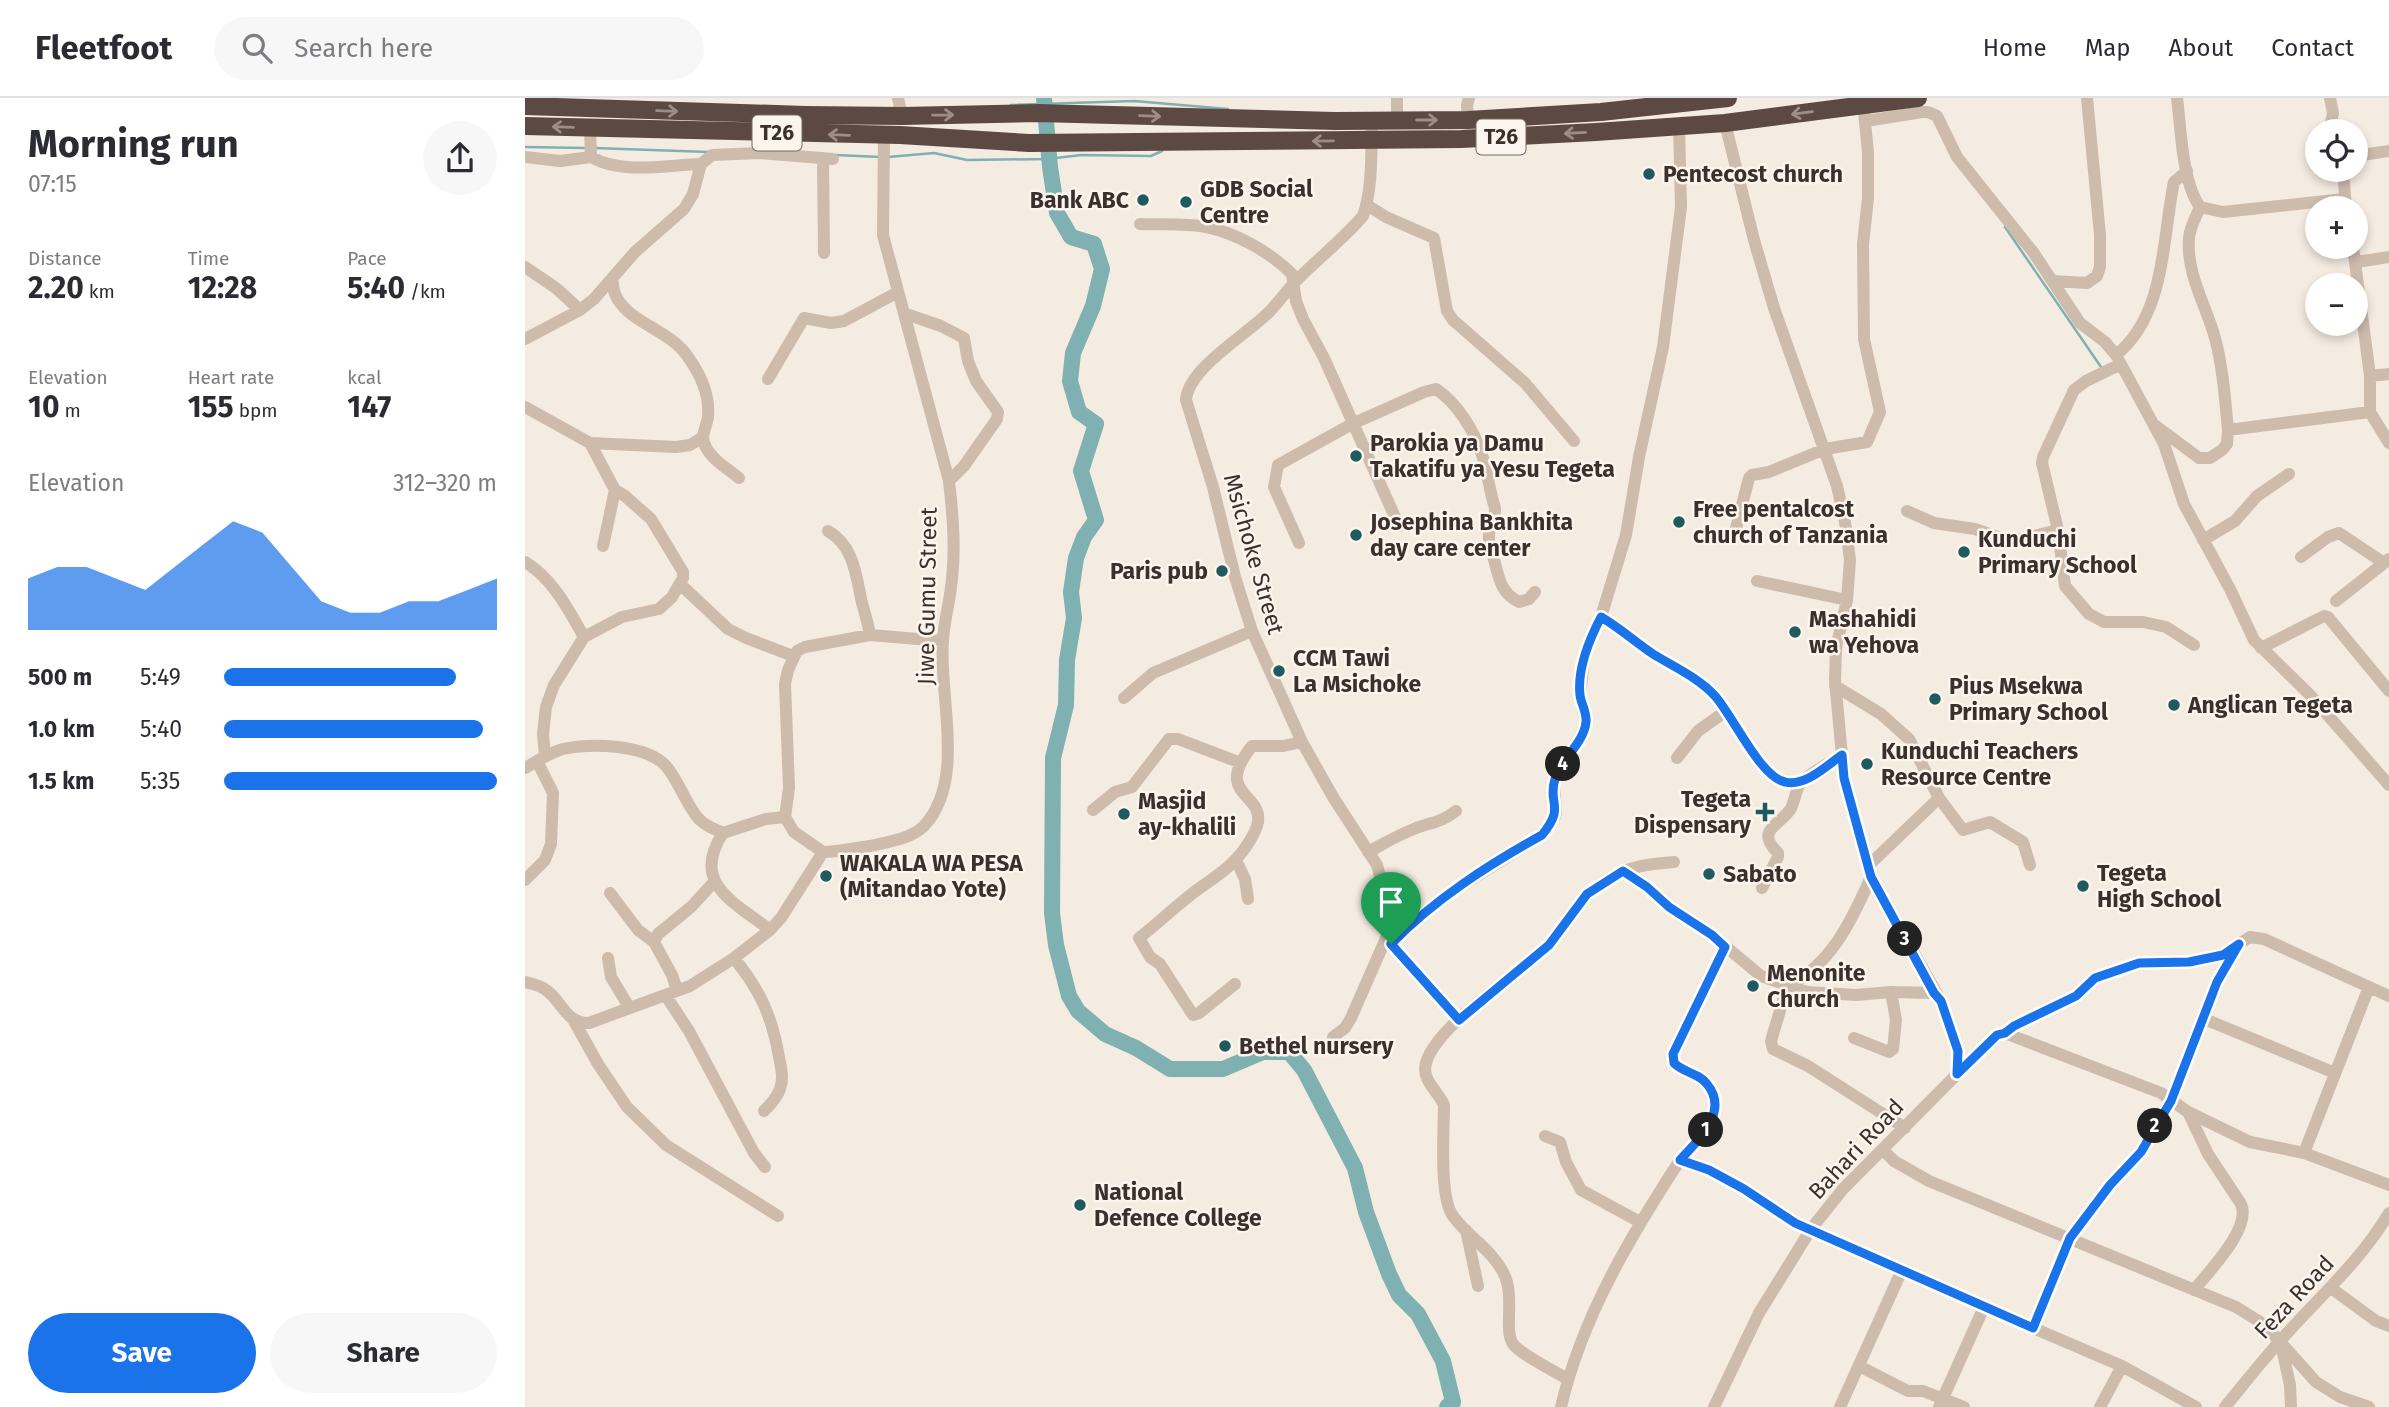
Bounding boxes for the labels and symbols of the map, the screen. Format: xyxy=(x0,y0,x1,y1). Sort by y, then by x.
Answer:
one-way arrow xyxy=(655,104,678,118)
one-way arrow xyxy=(1791,107,1813,120)
one-way arrow xyxy=(931,109,954,122)
one-way arrow xyxy=(1139,109,1162,122)
one-way arrow xyxy=(1415,113,1438,127)
road number: T26 xyxy=(753,116,801,150)
one-way arrow xyxy=(551,120,574,133)
road number: T26 xyxy=(1476,120,1525,154)
one-way arrow xyxy=(1564,127,1587,140)
one-way arrow xyxy=(828,128,851,141)
one-way arrow xyxy=(1312,134,1335,147)
place label: Pentecost church xyxy=(1663,160,1843,188)
marker: Pentecost church xyxy=(1641,166,1657,182)
place label: GDB Social Centre xyxy=(1200,175,1313,229)
place label: Bank ABC xyxy=(1030,186,1130,214)
marker: Bank ABC xyxy=(1135,192,1151,208)
marker: GDB Social Centre xyxy=(1178,194,1194,210)
place label: Parokia ya Damu Takatifu ya Yesu Tegeta xyxy=(1370,429,1615,483)
marker: Parokia ya Damu Takatifu ya Yesu Tegeta xyxy=(1348,448,1364,464)
street label: Msichoke Street xyxy=(1218,471,1290,638)
place label: Free pentalcost church of Tanzania xyxy=(1693,495,1888,549)
street label: Jiwe Gumu Street xyxy=(911,506,943,685)
place label: Josephina Bankhita day care center xyxy=(1369,508,1573,562)
marker: Free pentalcost church of Tanzania xyxy=(1671,514,1687,530)
place label: Kunduchi Primary School xyxy=(1978,525,2137,579)
marker: Josephina Bankhita day care center xyxy=(1348,527,1364,543)
marker: Kunduchi Primary School xyxy=(1956,544,1972,560)
place label: Paris pub xyxy=(1110,557,1208,585)
marker: Paris pub xyxy=(1214,563,1230,579)
place label: Mashahidi wa Yehova xyxy=(1809,605,1919,659)
marker: Mashahidi wa Yehova xyxy=(1787,624,1803,640)
place label: CCM Tawi La Msichoke xyxy=(1293,644,1421,698)
marker: CCM Tawi La Msichoke xyxy=(1271,663,1287,679)
place label: Pius Msekwa Primary School xyxy=(1949,672,2108,726)
marker: Pius Msekwa Primary School xyxy=(1927,691,1943,707)
place label: Anglican Tegeta xyxy=(2187,691,2353,719)
marker: Anglican Tegeta xyxy=(2166,697,2182,713)
place label: Kunduchi Teachers Resource Centre xyxy=(1881,737,2078,791)
pin: 4 xyxy=(1545,746,1581,782)
marker: Kunduchi Teachers Resource Centre xyxy=(1859,756,1875,772)
place label: Tegeta Dispensary xyxy=(1634,785,1752,839)
place label: Masjid ay-khalili xyxy=(1138,787,1236,841)
marker: Tegeta Dispensary xyxy=(1757,804,1773,820)
marker: Masjid ay-khalili xyxy=(1116,806,1132,822)
place label: WAKALA WA PESA (Mitandao Yote) xyxy=(840,849,1023,903)
place label: Tegeta High School xyxy=(2097,859,2222,913)
place label: Sabato xyxy=(1723,860,1797,888)
marker: Sabato xyxy=(1701,866,1717,882)
marker: WAKALA WA PESA (Mitandao Yote) xyxy=(818,868,834,884)
pin xyxy=(1361,872,1421,944)
marker: Tegeta High School xyxy=(2075,878,2091,894)
pin: 3 xyxy=(1887,922,1923,956)
place label: Menonite Church xyxy=(1767,959,1866,1013)
marker: Menonite Church xyxy=(1745,978,1761,994)
place label: Bethel nursery xyxy=(1239,1032,1394,1060)
marker: Bethel nursery xyxy=(1217,1038,1233,1054)
street label: Bahari Road xyxy=(1802,1093,1910,1205)
pin: 2 xyxy=(2137,1108,2173,1144)
pin: 1 xyxy=(1689,1112,1723,1148)
place label: National Defence College xyxy=(1094,1178,1262,1232)
marker: National Defence College xyxy=(1072,1197,1088,1213)
street label: Feza Road xyxy=(2248,1249,2340,1345)

